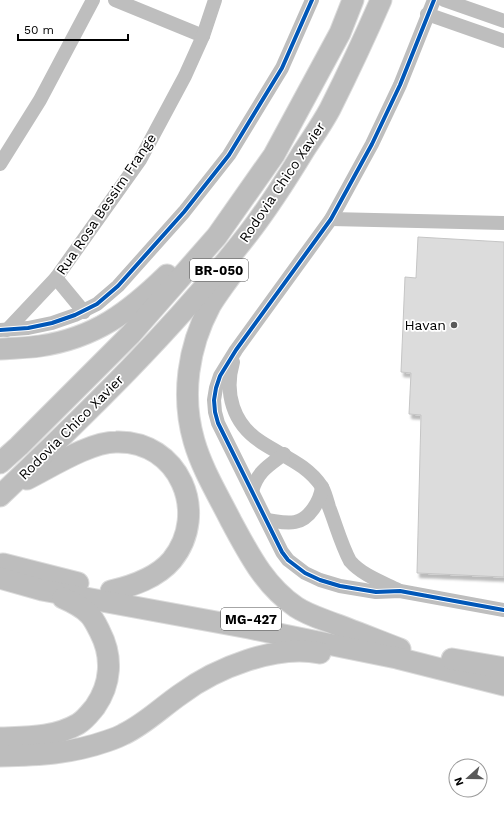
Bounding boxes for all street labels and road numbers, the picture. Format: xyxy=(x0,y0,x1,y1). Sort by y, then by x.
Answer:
street label: Rodovia Chico Xavier xyxy=(236,119,328,245)
street label: Rua Rosa Bessim Frange xyxy=(53,130,159,278)
road number: BR-050 xyxy=(190,259,248,281)
street label: Rodovia Chico Xavier xyxy=(15,371,127,483)
road number: MG-427 xyxy=(221,608,281,630)

